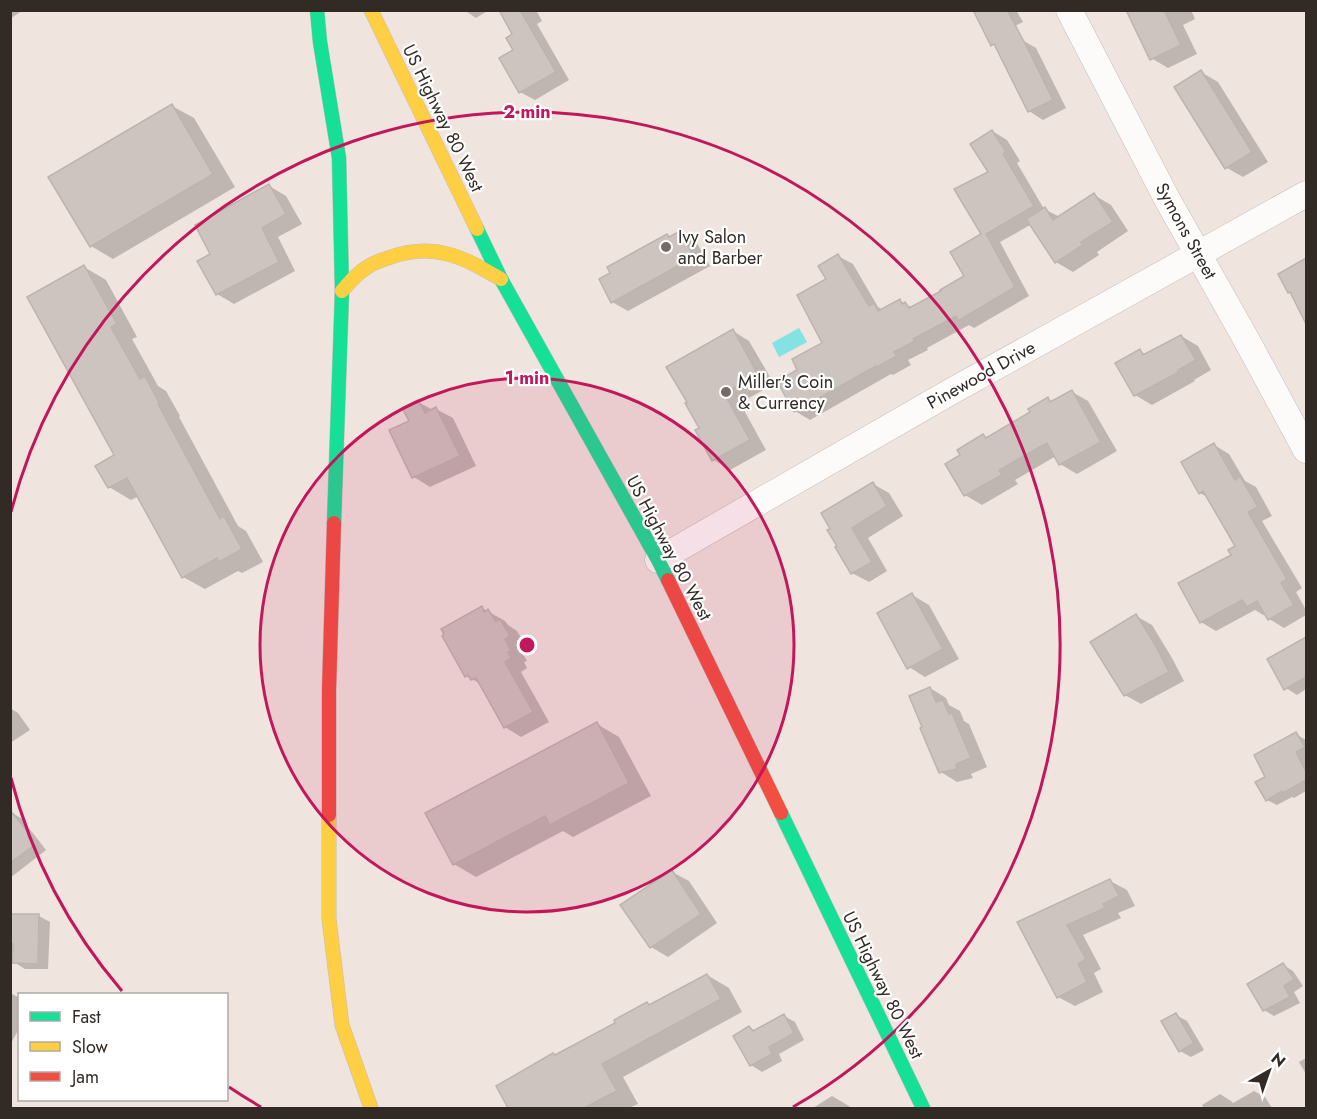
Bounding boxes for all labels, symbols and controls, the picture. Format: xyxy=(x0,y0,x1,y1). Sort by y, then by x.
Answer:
street label: US Highway 80 West xyxy=(396,40,490,197)
text: 2 min xyxy=(503,99,551,125)
street label: Symons Street xyxy=(1149,178,1224,285)
place label: Ivy Salon and Barber xyxy=(678,224,763,271)
marker: Ivy Salon and Barber xyxy=(659,240,673,254)
street label: Pinewood Drive xyxy=(922,334,1040,416)
text: 1 min xyxy=(505,365,549,391)
place label: Miller's Coin & Currency xyxy=(738,369,833,416)
marker: Miller's Coin & Currency xyxy=(719,385,733,399)
street label: US Highway 80 West xyxy=(620,471,719,626)
centre of rings xyxy=(517,635,537,655)
street label: US Highway 80 West xyxy=(836,907,930,1064)
legend xyxy=(18,993,228,1101)
text: Fast xyxy=(72,1004,101,1030)
text: Slow xyxy=(72,1034,109,1060)
north arrow xyxy=(1239,1041,1299,1101)
text: N xyxy=(1266,1047,1291,1073)
text: Jam xyxy=(70,1064,99,1090)

